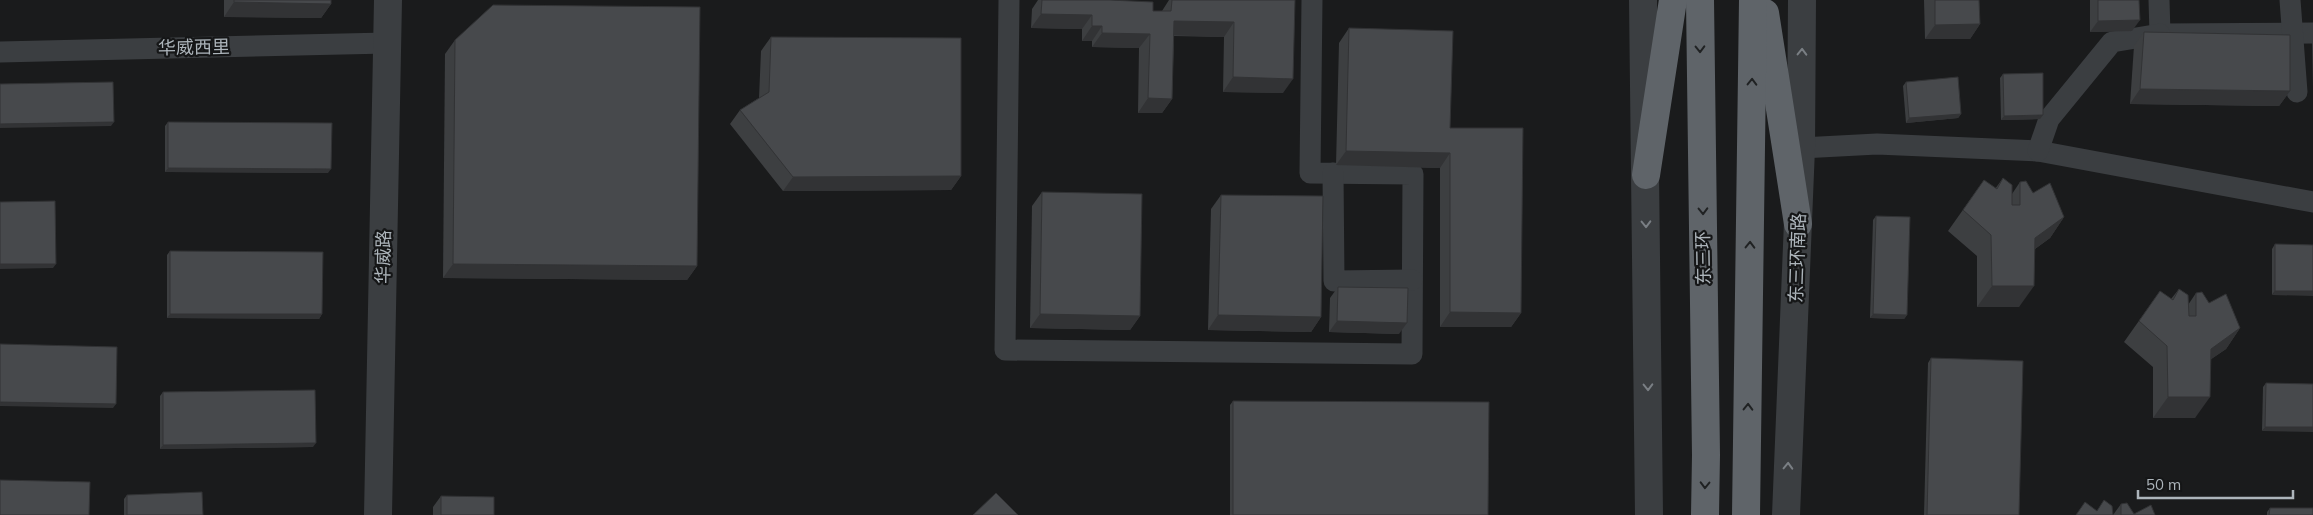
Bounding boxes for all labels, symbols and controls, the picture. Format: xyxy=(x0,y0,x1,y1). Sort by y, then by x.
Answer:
street label: 华威西里 xyxy=(158,35,230,59)
one-way arrow xyxy=(1695,45,1705,53)
one-way arrow xyxy=(1797,48,1807,56)
one-way arrow xyxy=(1747,78,1757,86)
one-way arrow xyxy=(1697,207,1708,215)
street label: 东三环南路 xyxy=(1784,213,1810,303)
one-way arrow xyxy=(1641,220,1651,228)
street label: 华威路 xyxy=(371,230,395,284)
street label: 东三环 xyxy=(1691,231,1715,285)
one-way arrow xyxy=(1745,241,1755,248)
one-way arrow xyxy=(1643,383,1653,391)
one-way arrow xyxy=(1743,403,1753,411)
one-way arrow xyxy=(1782,462,1793,470)
scale bar xyxy=(2138,468,2293,500)
text: 50 m xyxy=(2146,475,2181,494)
one-way arrow xyxy=(1700,482,1710,489)

